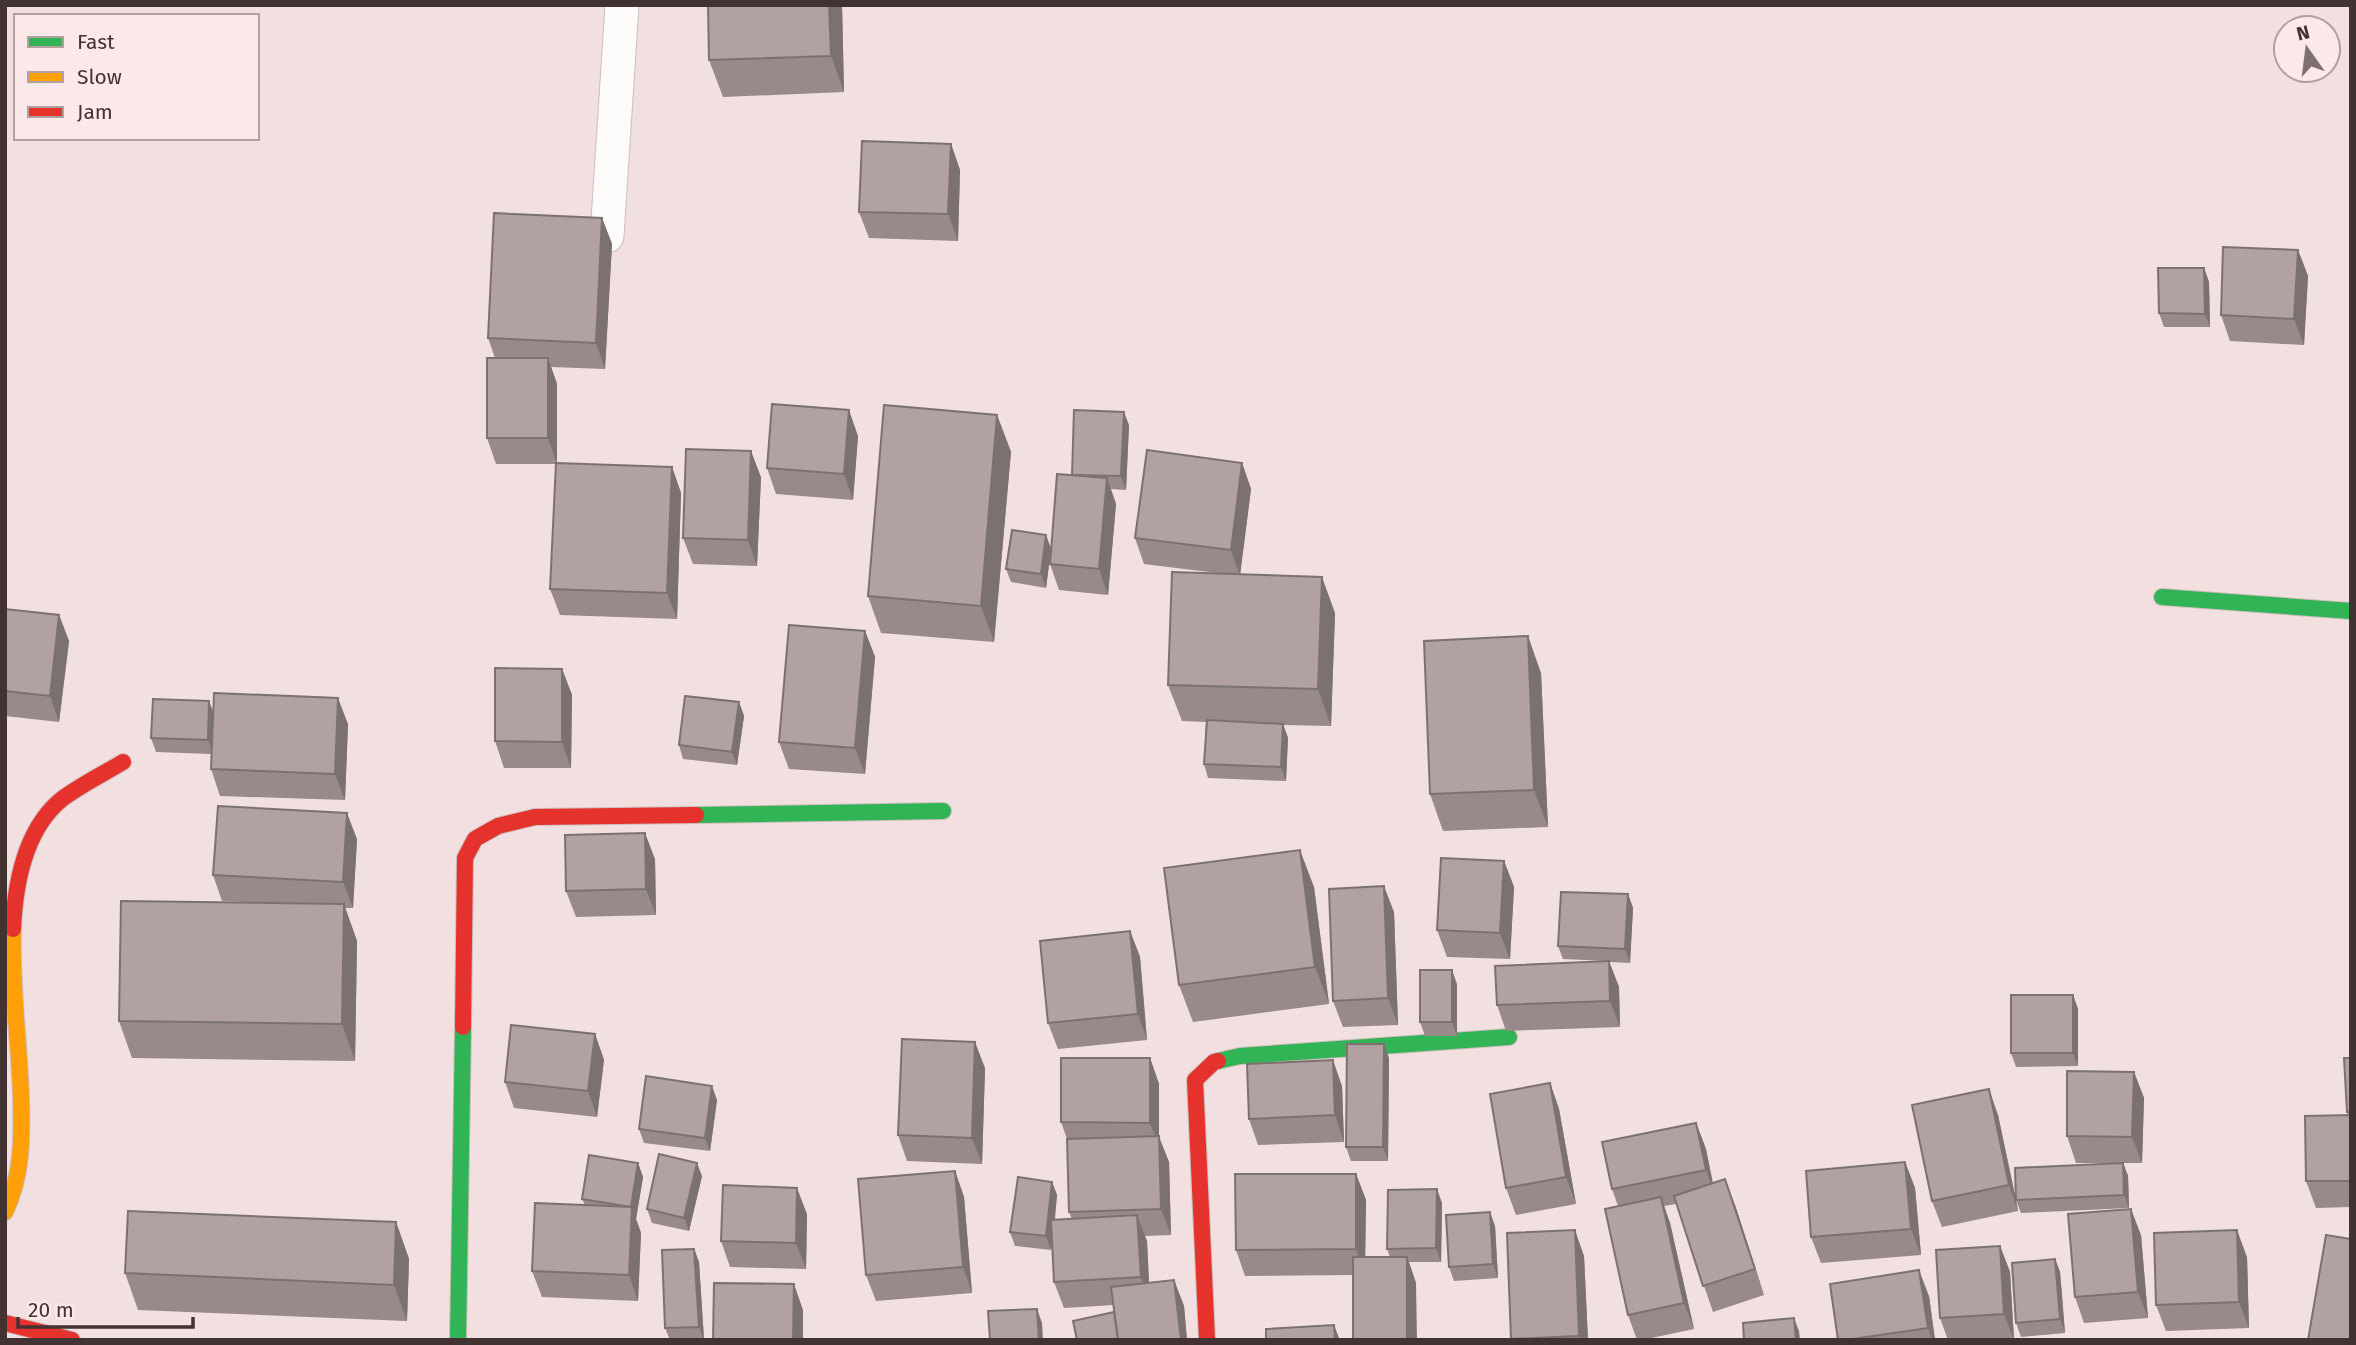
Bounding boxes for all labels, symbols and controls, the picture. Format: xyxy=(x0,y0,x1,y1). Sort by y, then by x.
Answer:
legend xyxy=(14,14,259,140)
north arrow xyxy=(2272,14,2342,84)
text: N xyxy=(2294,20,2312,46)
text: Fast xyxy=(77,29,115,55)
text: Slow xyxy=(77,64,122,90)
text: Jam xyxy=(77,99,113,125)
scale bar xyxy=(18,1286,192,1330)
text: 20 m xyxy=(28,1297,74,1323)

